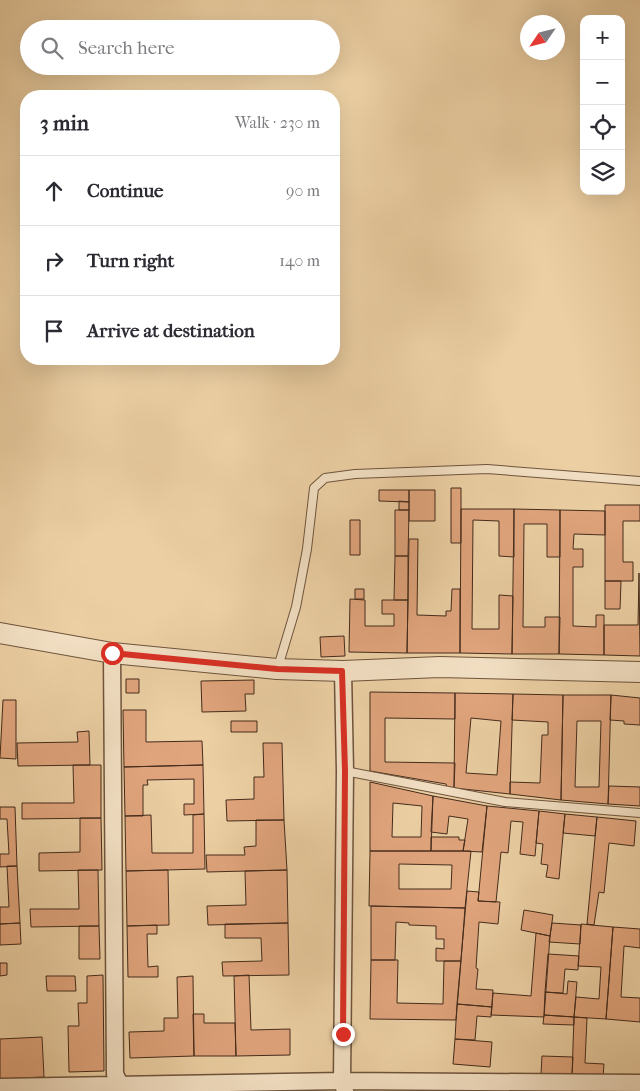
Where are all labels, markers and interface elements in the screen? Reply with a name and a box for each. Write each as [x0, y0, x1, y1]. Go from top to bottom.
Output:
north arrow [520, 15, 565, 60]
map controls [580, 15, 625, 195]
button: + [580, 15, 625, 60]
search box [20, 20, 340, 75]
icon: search [38, 34, 66, 62]
text: Search here [78, 37, 174, 59]
button: − [580, 60, 625, 105]
button: locate [580, 105, 625, 150]
text: 3 min [40, 111, 89, 135]
text: Walk · 230 m [235, 113, 320, 132]
button: layers [580, 150, 625, 195]
icon: ahead [40, 177, 68, 205]
text: Continue [87, 180, 163, 202]
text: 90 m [286, 181, 320, 200]
icon: right [40, 247, 68, 275]
text: Turn right [87, 250, 174, 272]
text: 140 m [279, 251, 320, 270]
icon: arrive [40, 317, 68, 345]
text: Arrive at destination [87, 320, 255, 342]
route start [101, 642, 124, 665]
route end [332, 1023, 355, 1046]

